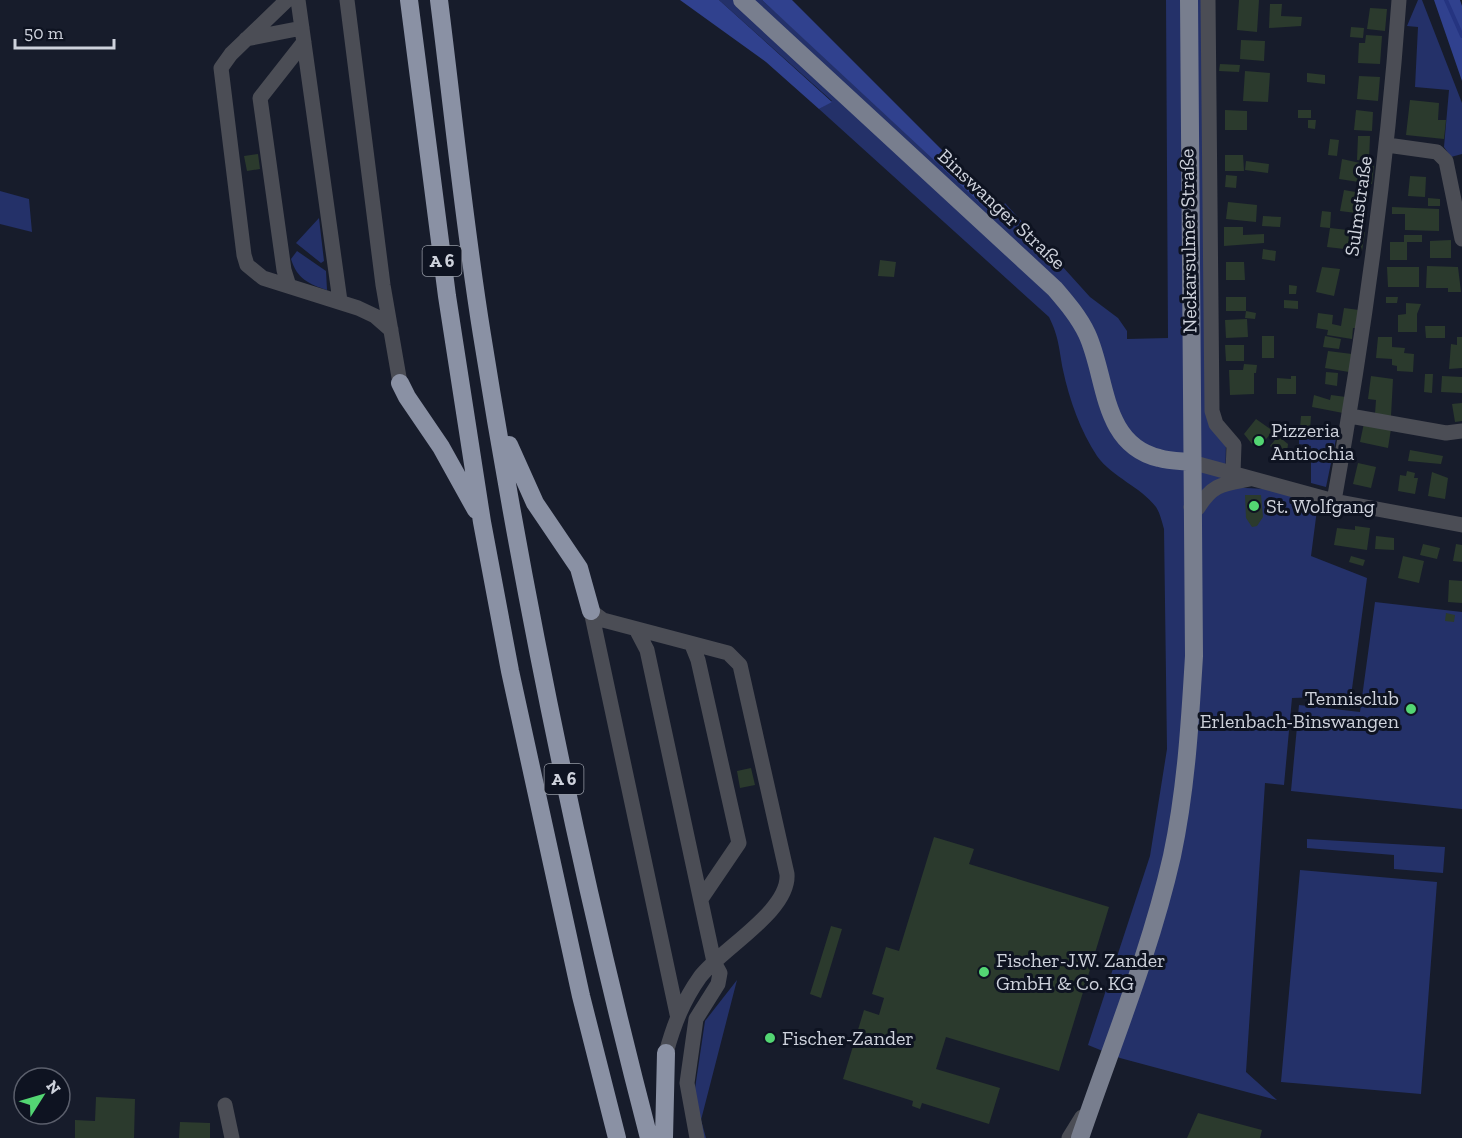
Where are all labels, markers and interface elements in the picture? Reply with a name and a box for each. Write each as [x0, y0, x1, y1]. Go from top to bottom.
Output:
scale bar [15, 12, 114, 50]
text: 50 m [24, 22, 64, 44]
street label: Binswanger Straße [933, 144, 1071, 274]
street label: Neckarsulmer Straße [1174, 149, 1202, 333]
street label: Sulmstraße [1339, 154, 1377, 258]
road number: A 6 [422, 246, 462, 276]
place label: Pizzeria Antiochia [1271, 418, 1355, 465]
marker: Pizzeria Antiochia [1252, 434, 1266, 448]
place label: St. Wolfgang [1266, 494, 1375, 518]
marker: St. Wolfgang [1247, 499, 1261, 513]
place label: Tennisclub Erlenbach-Binswangen [1200, 686, 1400, 733]
marker: Tennisclub Erlenbach-Binswangen [1404, 702, 1418, 716]
road number: A 6 [544, 764, 584, 794]
place label: Fischer-J.W. Zander GmbH & Co. KG [996, 948, 1165, 995]
marker: Fischer-J.W. Zander GmbH & Co. KG [977, 965, 991, 979]
place label: Fischer-Zander [782, 1026, 914, 1050]
marker: Fischer-Zander [763, 1031, 777, 1045]
north arrow [12, 1066, 72, 1126]
text: N [42, 1077, 65, 1098]

